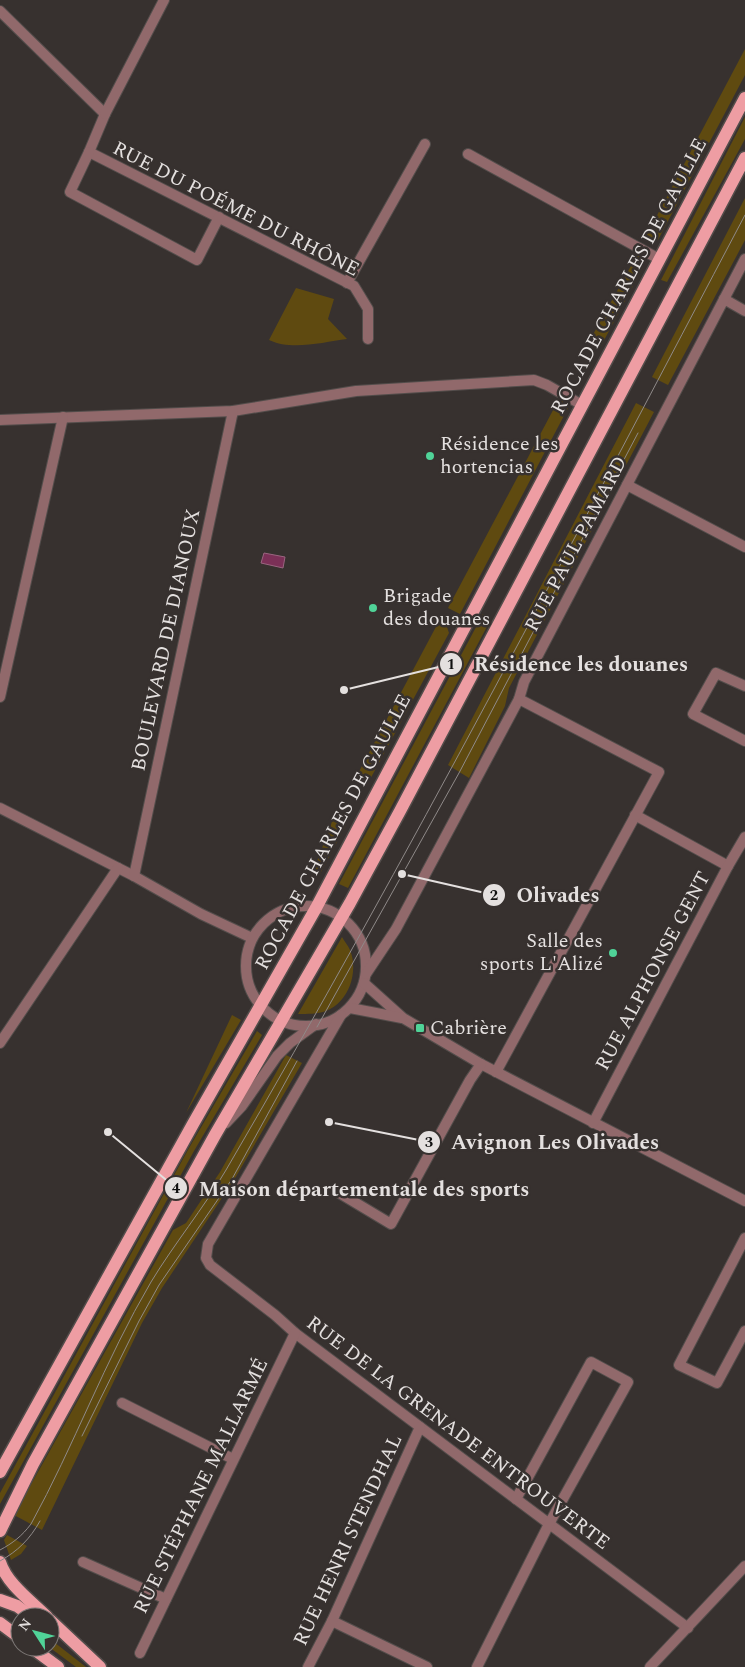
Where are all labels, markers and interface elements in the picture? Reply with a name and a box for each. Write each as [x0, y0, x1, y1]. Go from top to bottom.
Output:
street label: ROCADE CHARLES DE GAULLE [543, 133, 715, 419]
street label: RUE DU POÉME DU RHÔNE [107, 134, 365, 284]
place label: Résidence les hortencias [440, 429, 559, 482]
marker: Résidence les hortencias [424, 450, 436, 462]
street label: RUE PAUL PAMARD [517, 451, 635, 637]
street label: BOULEVARD DE DIANOUX [124, 506, 208, 774]
place label: Brigade des douanes [383, 581, 490, 634]
marker: Brigade des douanes [367, 602, 379, 614]
callout: Résidence les douanes [439, 646, 698, 682]
text: Résidence les douanes [474, 649, 688, 681]
text: 1 [447, 653, 455, 676]
street label: ROCADE CHARLES DE GAULLE [247, 689, 419, 975]
street label: RUE ALPHONSE GENT [588, 866, 718, 1076]
callout: Olivades [482, 877, 610, 913]
text: Olivades [516, 880, 600, 912]
text: 2 [490, 884, 498, 907]
place label: Salle des sports L'Alizé [480, 926, 603, 979]
marker: Salle des sports L'Alizé [607, 947, 619, 959]
place label: Cabrière [430, 1013, 507, 1043]
marker: Cabrière [414, 1022, 426, 1034]
callout: Avignon Les Olivades [416, 1124, 669, 1160]
text: Avignon Les Olivades [451, 1127, 659, 1159]
text: 3 [425, 1131, 433, 1154]
callout: Maison départementale des sports [163, 1170, 539, 1206]
text: Maison départementale des sports [198, 1174, 530, 1206]
text: 4 [172, 1177, 181, 1200]
street label: RUE DE LA GRENADE ENTROUVERTE [300, 1309, 616, 1557]
street label: RUE STÉPHANE MALLARMÉ [126, 1353, 276, 1619]
street label: RUE HENRI STENDHAL [286, 1429, 410, 1651]
north arrow [10, 1607, 60, 1657]
text: N [13, 1614, 37, 1635]

